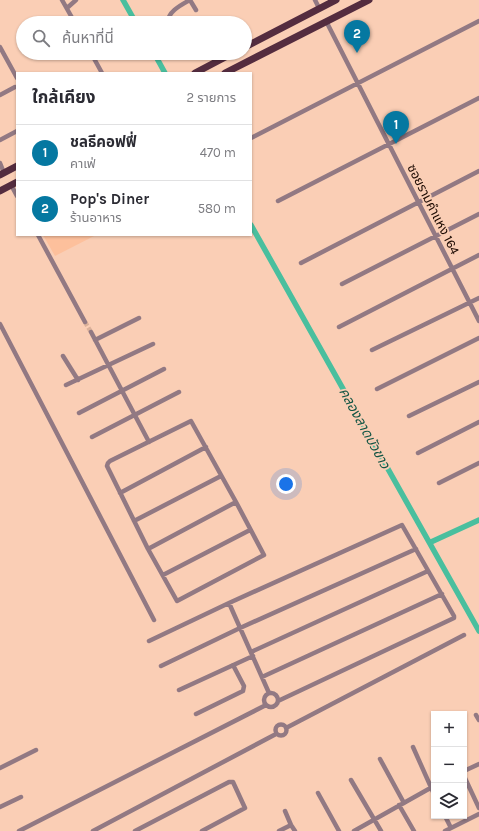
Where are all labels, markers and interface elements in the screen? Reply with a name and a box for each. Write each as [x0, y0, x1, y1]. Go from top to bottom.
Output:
search box [16, 16, 252, 60]
pin: 2 [344, 20, 370, 53]
icon: search [30, 27, 52, 49]
text: ค้นหาที่นี่ [62, 29, 114, 47]
text: ใกล้เคียง [32, 87, 95, 107]
text: 2 รายการ [187, 90, 236, 105]
pin: 1 [383, 111, 409, 144]
text: ชลธีคอฟฟี่ [70, 133, 136, 151]
text: 1 [43, 145, 47, 160]
text: 470 m [200, 145, 236, 160]
text: คาเฟ่ [70, 156, 96, 171]
street label: ซอยรามคำแหง 164 [404, 162, 463, 257]
text: Pop's Diner [70, 190, 149, 208]
text: 2 [41, 201, 49, 216]
text: 580 m [198, 201, 236, 216]
text: ร้านอาหาร [70, 210, 122, 225]
water label: คลองลาดบัวขาว [335, 385, 394, 473]
your location [276, 474, 296, 494]
map controls [431, 711, 467, 819]
button: + [431, 711, 467, 747]
button: − [431, 747, 467, 783]
button: layers [431, 783, 467, 819]

